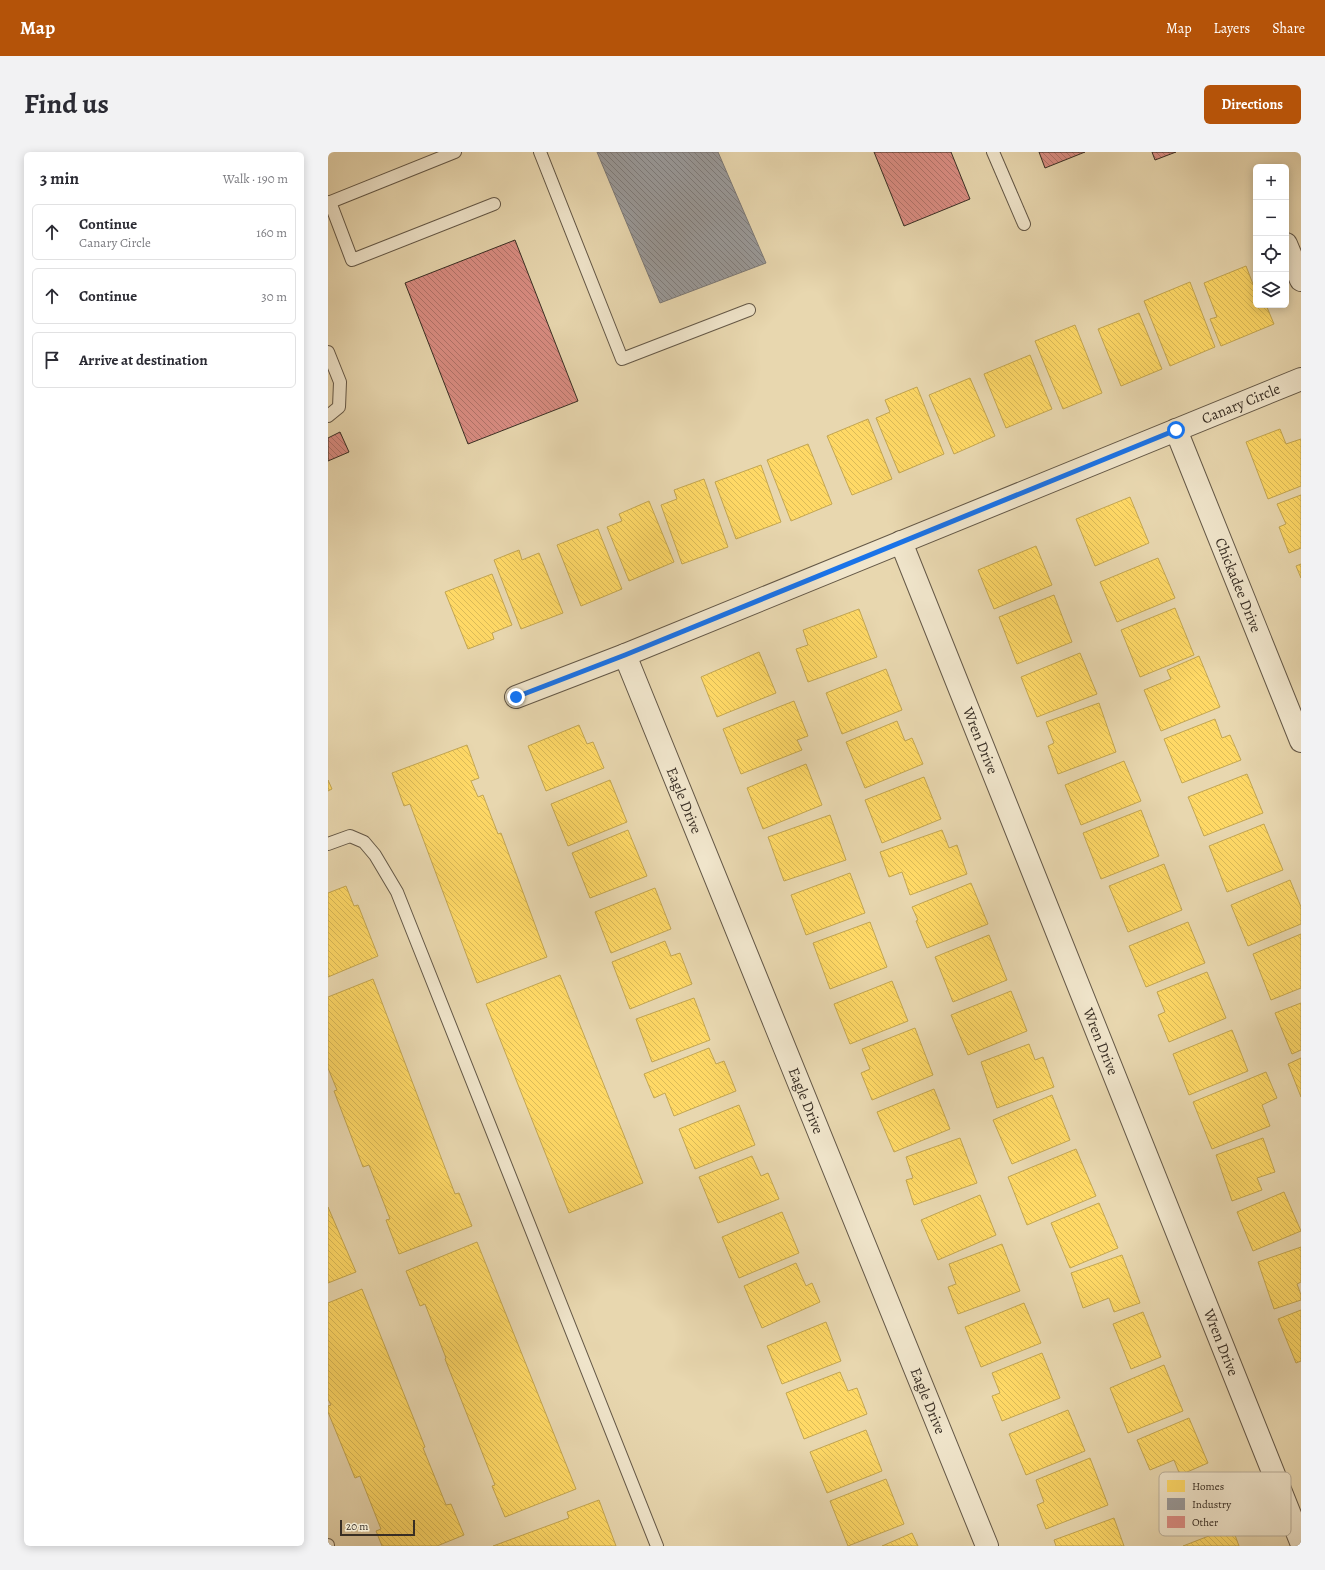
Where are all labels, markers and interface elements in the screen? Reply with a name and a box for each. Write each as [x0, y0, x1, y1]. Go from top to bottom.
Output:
text: Map [20, 15, 55, 41]
text: Map [1166, 19, 1192, 38]
text: Layers [1214, 19, 1250, 38]
text: Share [1272, 19, 1305, 38]
text: Find us [24, 85, 109, 123]
button: Directions [1204, 85, 1301, 124]
map controls [1253, 164, 1289, 308]
button: + [1253, 164, 1289, 200]
text: 3 min [40, 167, 79, 190]
text: Walk · 190 m [223, 170, 288, 187]
button: − [1253, 200, 1289, 236]
text: Continue [79, 214, 137, 234]
icon: ahead [41, 221, 63, 243]
text: 160 m [256, 224, 287, 241]
text: Canary Circle [79, 234, 151, 251]
button: locate [1253, 236, 1289, 272]
button: layers [1253, 272, 1289, 308]
icon: ahead [41, 285, 63, 307]
text: Continue [79, 286, 137, 306]
text: 30 m [261, 288, 287, 305]
icon: arrive [41, 349, 63, 371]
text: Arrive at destination [79, 350, 208, 370]
street label: Canary Circle [1199, 379, 1283, 429]
route start [1167, 421, 1185, 439]
street label: Chickadee Drive [1210, 535, 1266, 636]
route end [507, 688, 525, 706]
street label: Wren Drive [958, 703, 1003, 777]
street label: Eagle Drive [662, 764, 707, 837]
street label: Wren Drive [1078, 1004, 1123, 1078]
street label: Eagle Drive [784, 1064, 829, 1137]
street label: Wren Drive [1198, 1305, 1244, 1379]
street label: Eagle Drive [906, 1365, 951, 1437]
legend [1159, 1472, 1291, 1536]
text: Homes [1192, 1479, 1224, 1494]
text: Industry [1192, 1497, 1231, 1512]
text: Other [1192, 1515, 1218, 1530]
scale bar [340, 1518, 415, 1537]
text: 20 m [346, 1519, 368, 1534]

